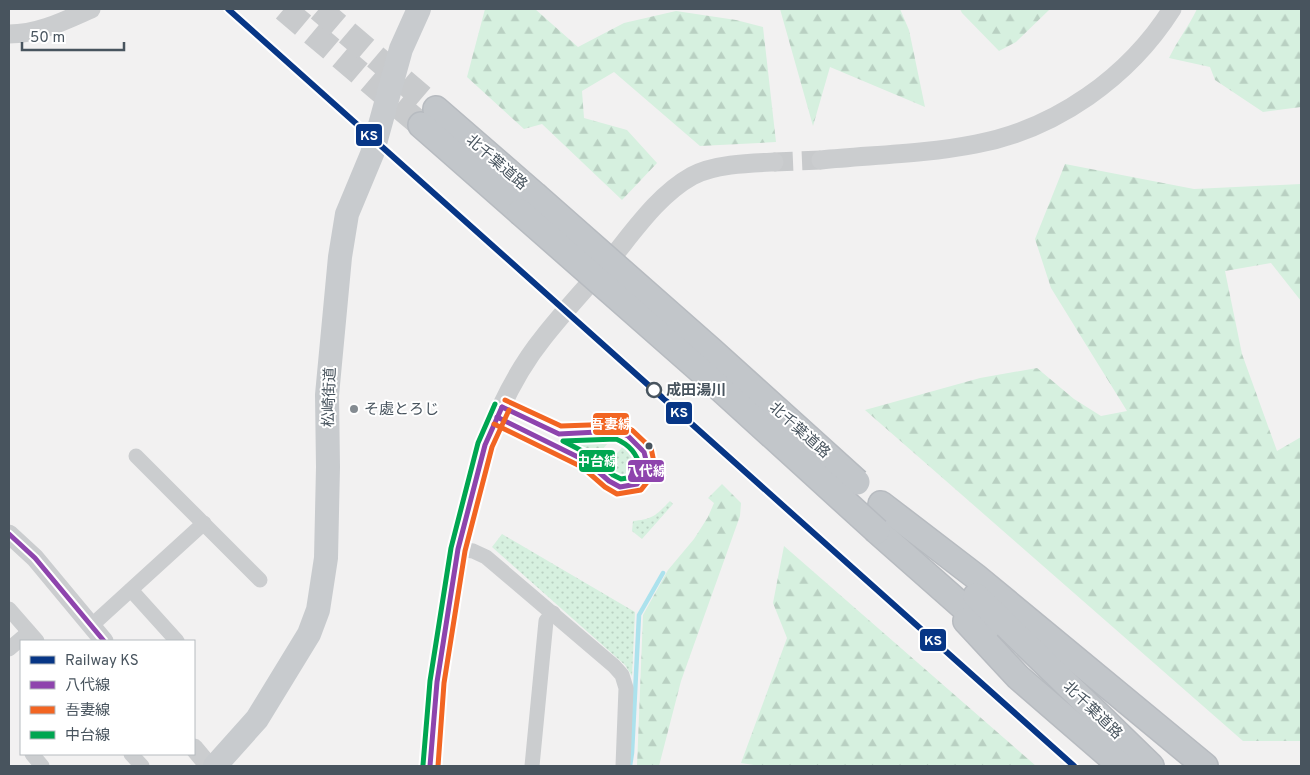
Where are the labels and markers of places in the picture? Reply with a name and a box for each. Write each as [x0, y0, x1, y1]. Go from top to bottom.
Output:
place label: 成田湯川 [666, 381, 726, 401]
marker: 成田湯川 [646, 382, 662, 398]
place label: そ處とろじ [364, 401, 439, 420]
marker: そ處とろじ [348, 403, 360, 415]
unlabelled marker [644, 441, 654, 451]

